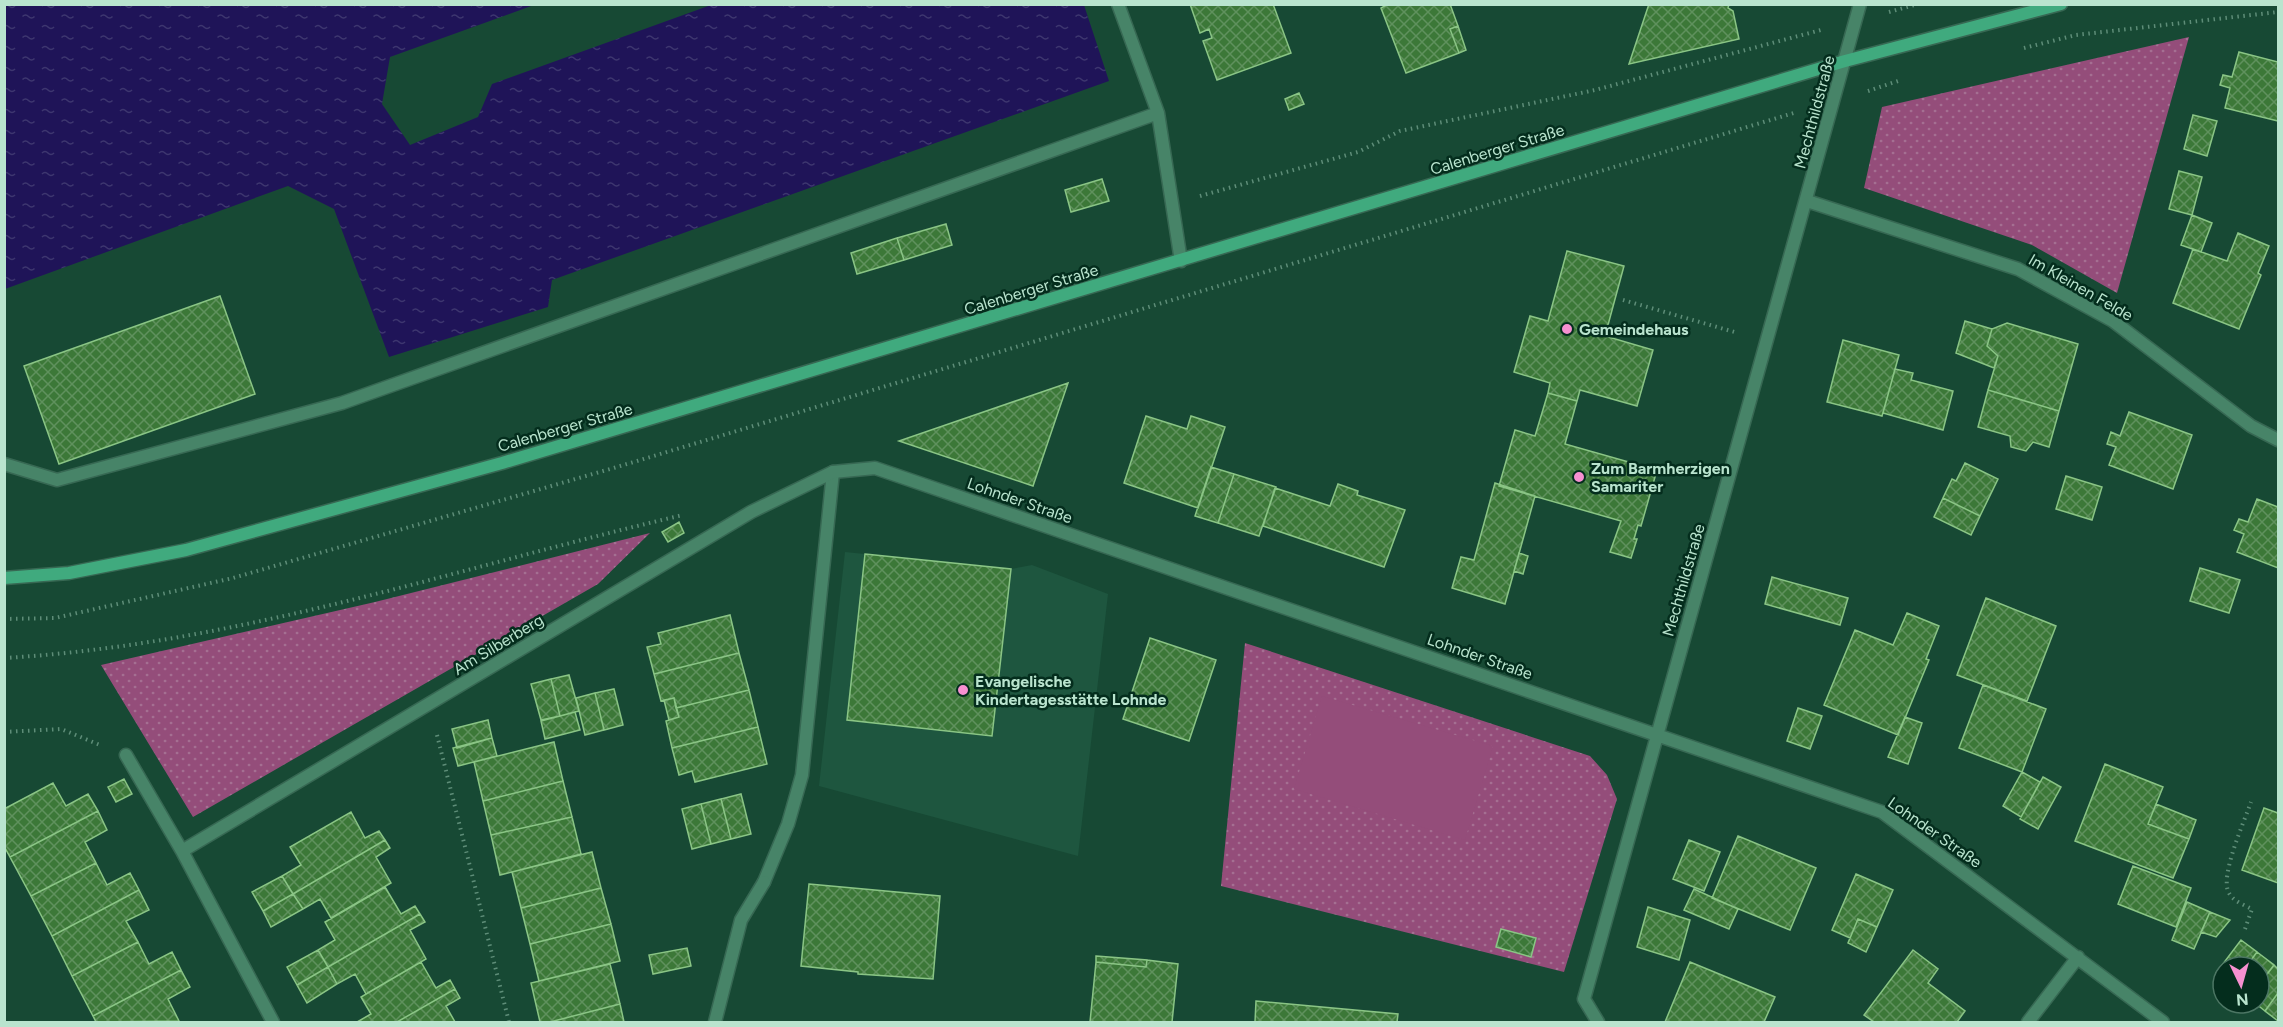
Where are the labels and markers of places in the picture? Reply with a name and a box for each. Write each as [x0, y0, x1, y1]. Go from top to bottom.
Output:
place label: Gemeindehaus [1579, 320, 1689, 339]
marker: Gemeindehaus [1560, 322, 1574, 336]
place label: Zum Barmherzigen Samariter [1591, 459, 1730, 496]
marker: Zum Barmherzigen Samariter [1572, 470, 1586, 484]
place label: Evangelische Kindertagesstätte Lohnde [975, 672, 1166, 709]
marker: Evangelische Kindertagesstätte Lohnde [956, 683, 970, 697]

